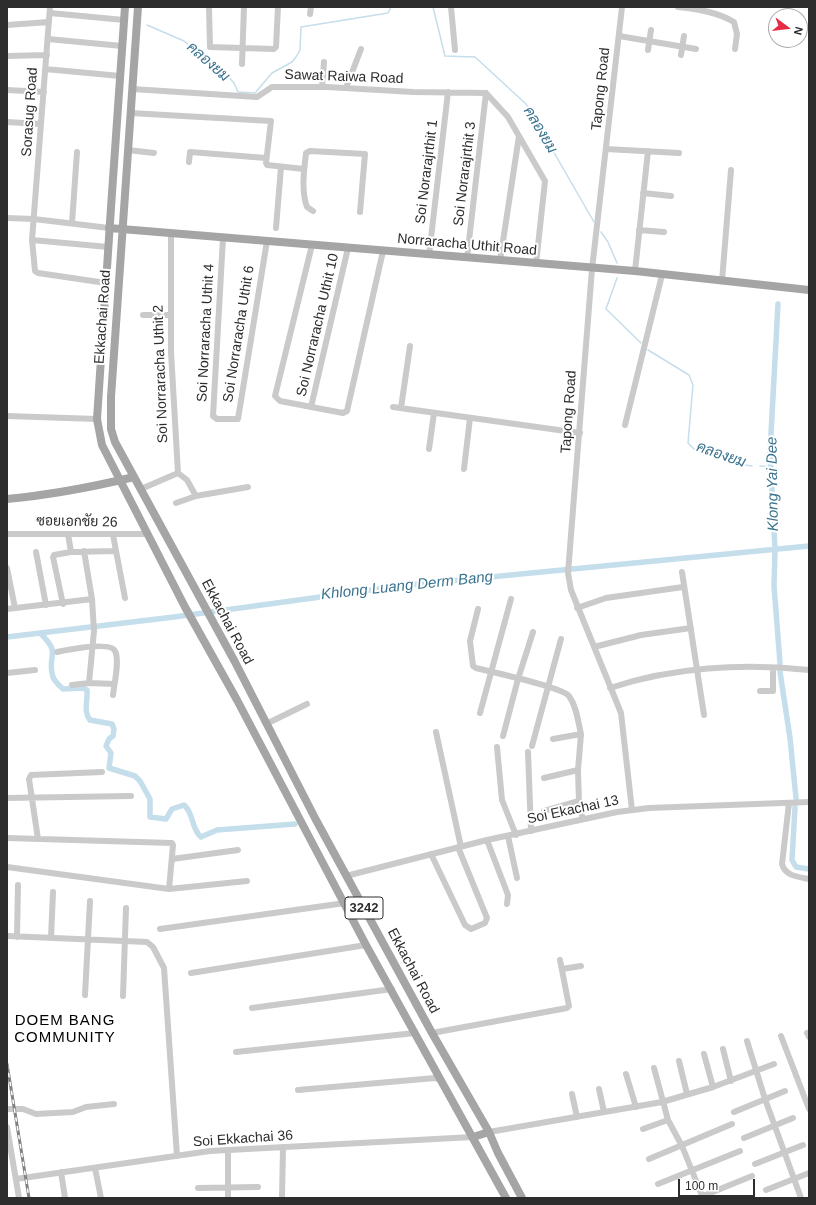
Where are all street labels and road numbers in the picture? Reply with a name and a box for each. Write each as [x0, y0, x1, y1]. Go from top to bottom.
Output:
street label: Tapong Road [588, 47, 614, 131]
street label: Sorasug Road [18, 67, 42, 157]
street label: Sawat Raiwa Road [284, 67, 404, 87]
street label: Soi Norarajrthit 1 [412, 119, 442, 225]
street label: Soi Norarajrthit 3 [450, 121, 480, 227]
street label: Norraracha Uthit Road [397, 231, 537, 259]
street label: Soi Norraracha Uthit 10 [293, 252, 343, 398]
street label: Soi Norraracha Uthit 4 [194, 263, 218, 403]
street label: Soi Norraracha Uthit 6 [220, 264, 258, 404]
street label: Ekkachai Road [91, 269, 115, 365]
street label: Soi Norraracha Uthit 2 [150, 304, 172, 444]
street label: Tapong Road [558, 370, 580, 454]
street label: ซอยเอกชัย 26 [36, 513, 118, 531]
street label: Ekkachai Road [197, 576, 257, 668]
street label: Soi Ekachai 13 [526, 792, 620, 828]
road number: 3242 [345, 897, 383, 919]
street label: Ekkachai Road [383, 925, 443, 1017]
street label: Soi Ekkachai 36 [192, 1127, 294, 1151]

